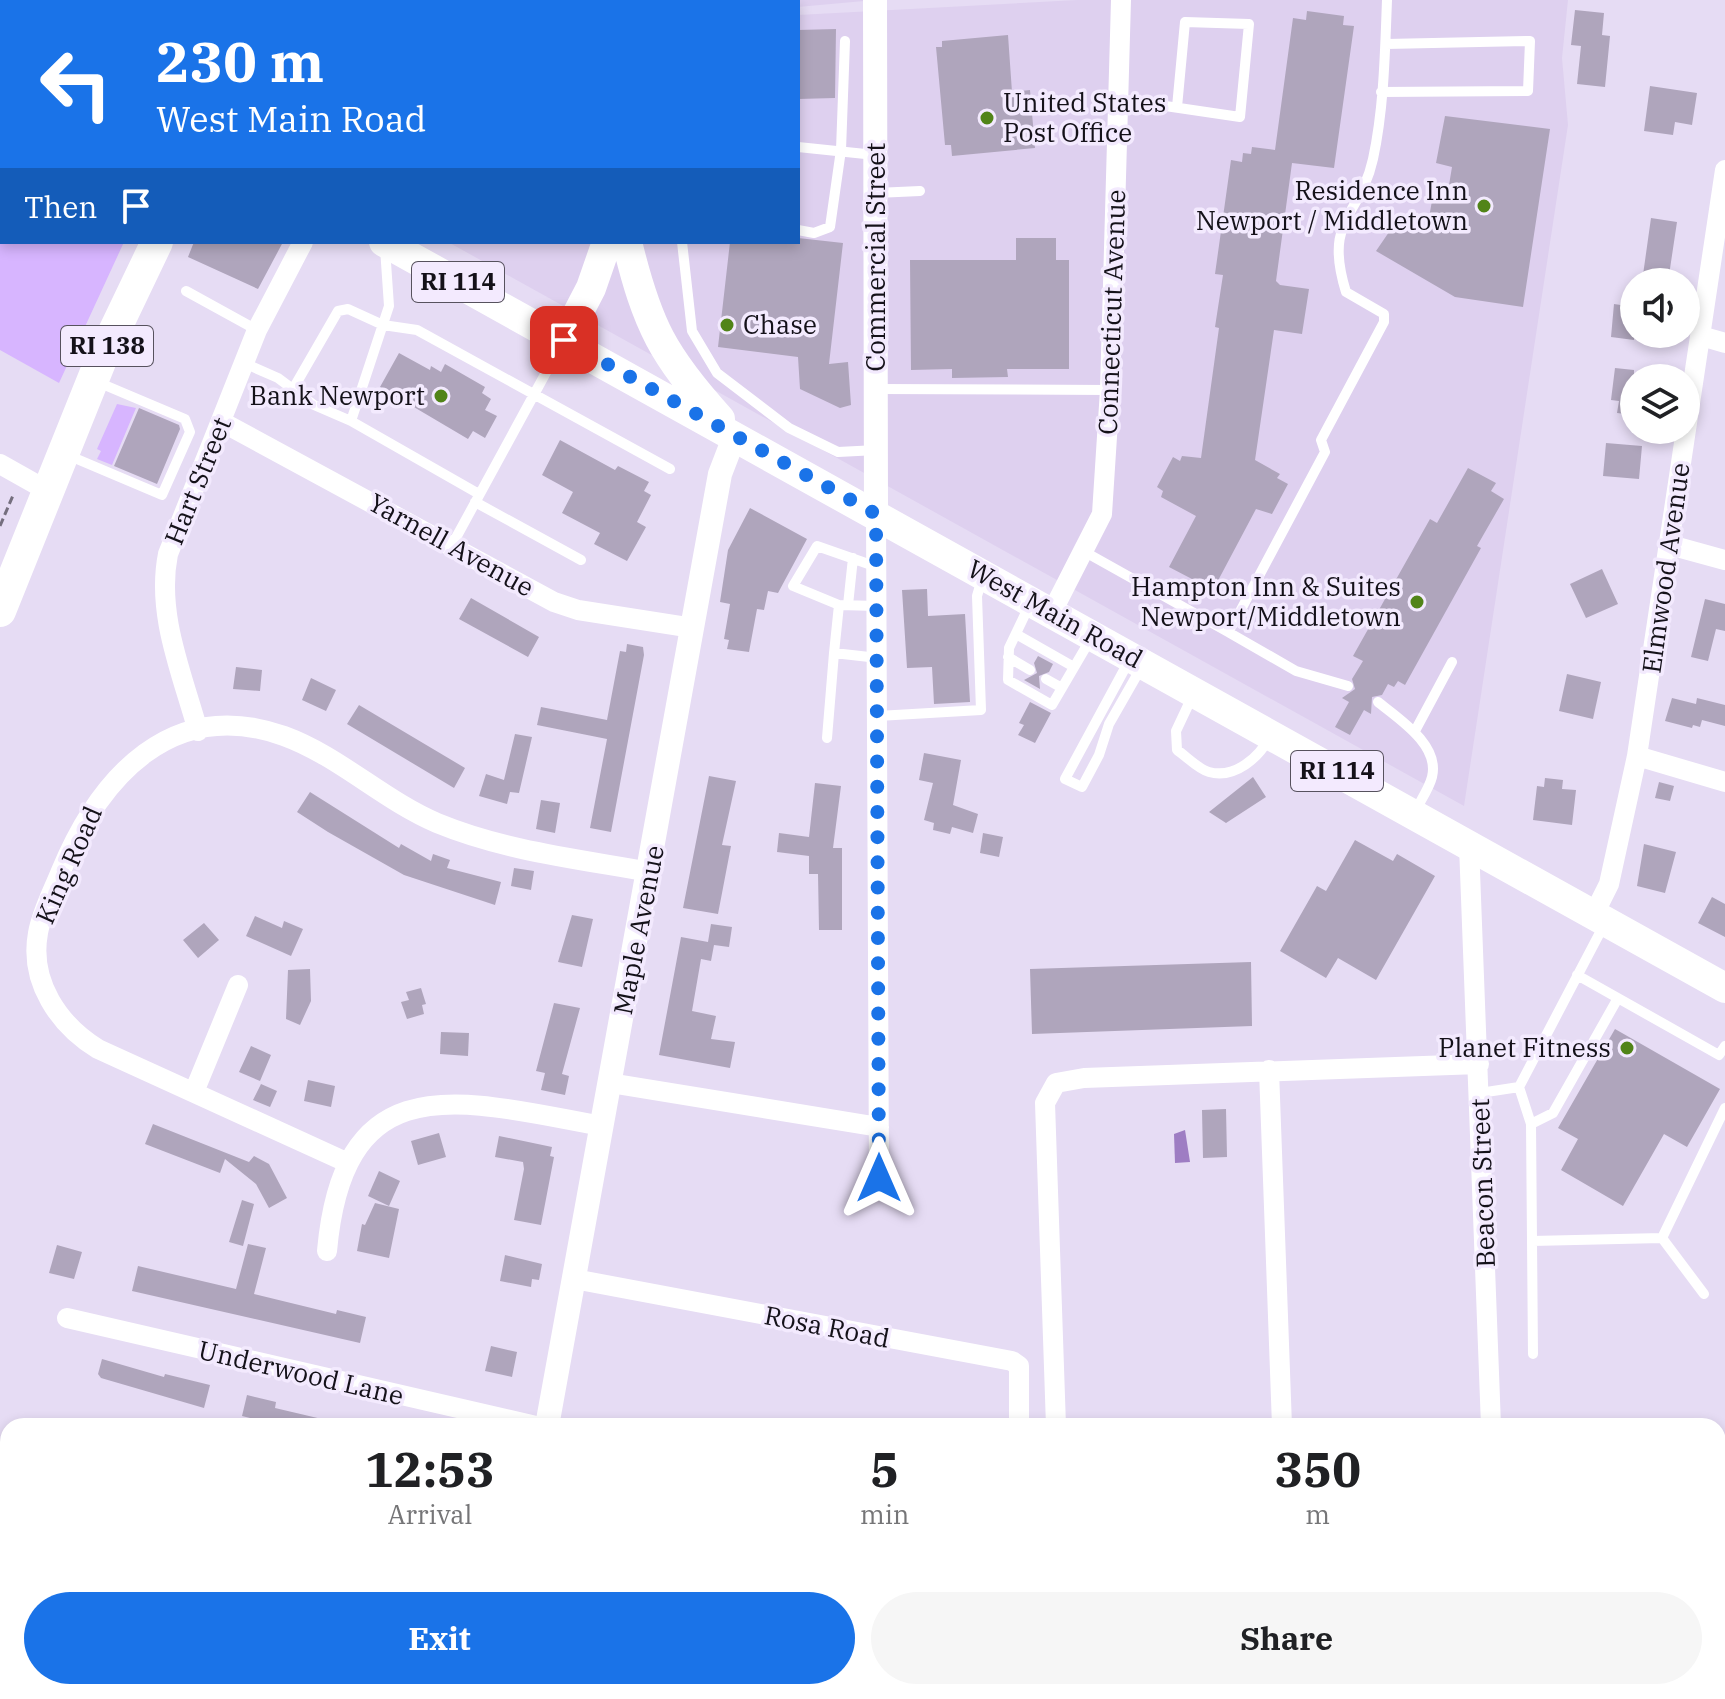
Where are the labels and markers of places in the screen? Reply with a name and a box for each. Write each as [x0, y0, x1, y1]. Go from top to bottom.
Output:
place label: United States Post Office [1003, 85, 1166, 149]
marker: United States Post Office [978, 109, 996, 127]
place label: Residence Inn Newport / Middletown [1196, 173, 1468, 237]
marker: Residence Inn Newport / Middletown [1475, 197, 1493, 215]
pin [530, 306, 598, 374]
place label: Chase [743, 307, 817, 341]
marker: Chase [718, 316, 736, 334]
place label: Bank Newport [249, 378, 425, 412]
marker: Bank Newport [432, 387, 450, 405]
place label: Hampton Inn & Suites Newport/Middletown [1131, 569, 1401, 633]
marker: Hampton Inn & Suites Newport/Middletown [1408, 593, 1426, 611]
place label: Planet Fitness [1438, 1030, 1611, 1064]
marker: Planet Fitness [1618, 1039, 1636, 1057]

